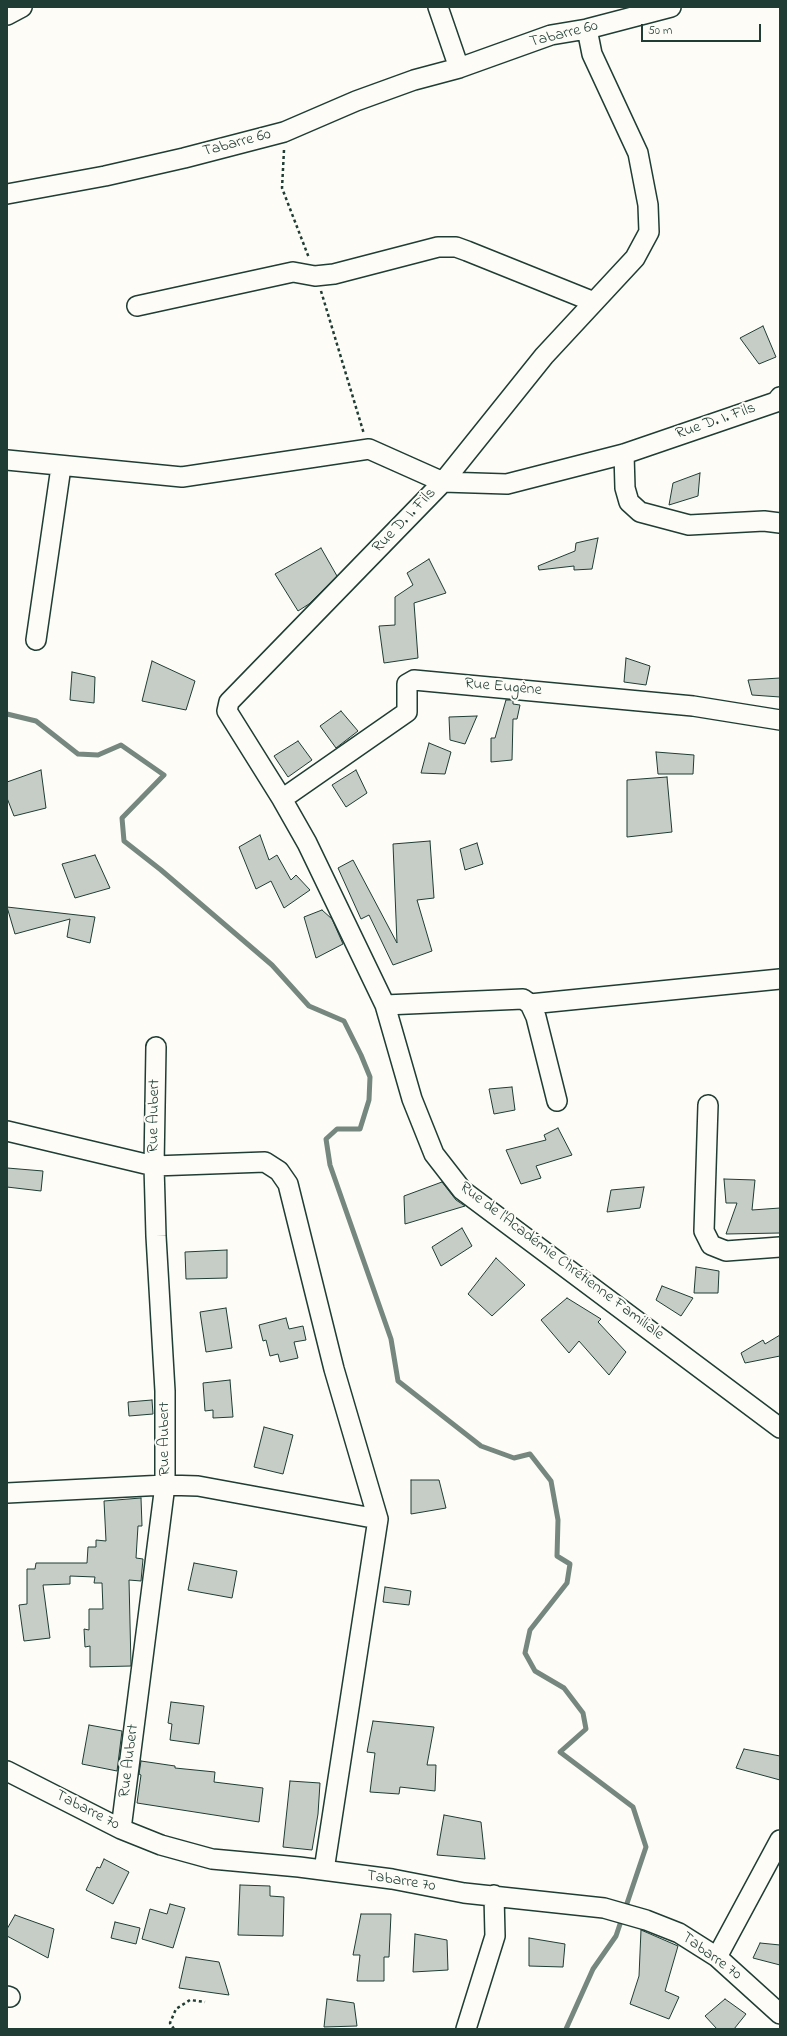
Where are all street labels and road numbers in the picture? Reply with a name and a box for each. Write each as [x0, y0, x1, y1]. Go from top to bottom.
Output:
street label: Tabarre 60 [528, 17, 600, 53]
street label: Tabarre 60 [201, 126, 273, 162]
street label: Rue D. I. Fils [674, 399, 758, 445]
street label: Rue D. I. Fils [369, 484, 441, 558]
street label: Rue Eugène [464, 675, 542, 701]
street label: Rue Aubert [145, 1079, 165, 1153]
street label: Rue de l'Académie Chrétienne Familiale [455, 1179, 667, 1345]
street label: Rue Aubert [155, 1402, 175, 1476]
street label: Rue Aubert [116, 1723, 144, 1799]
street label: Tabarre 70 [52, 1787, 122, 1835]
street label: Tabarre 70 [365, 1867, 437, 1897]
street label: Tabarre 70 [677, 1929, 745, 1985]

